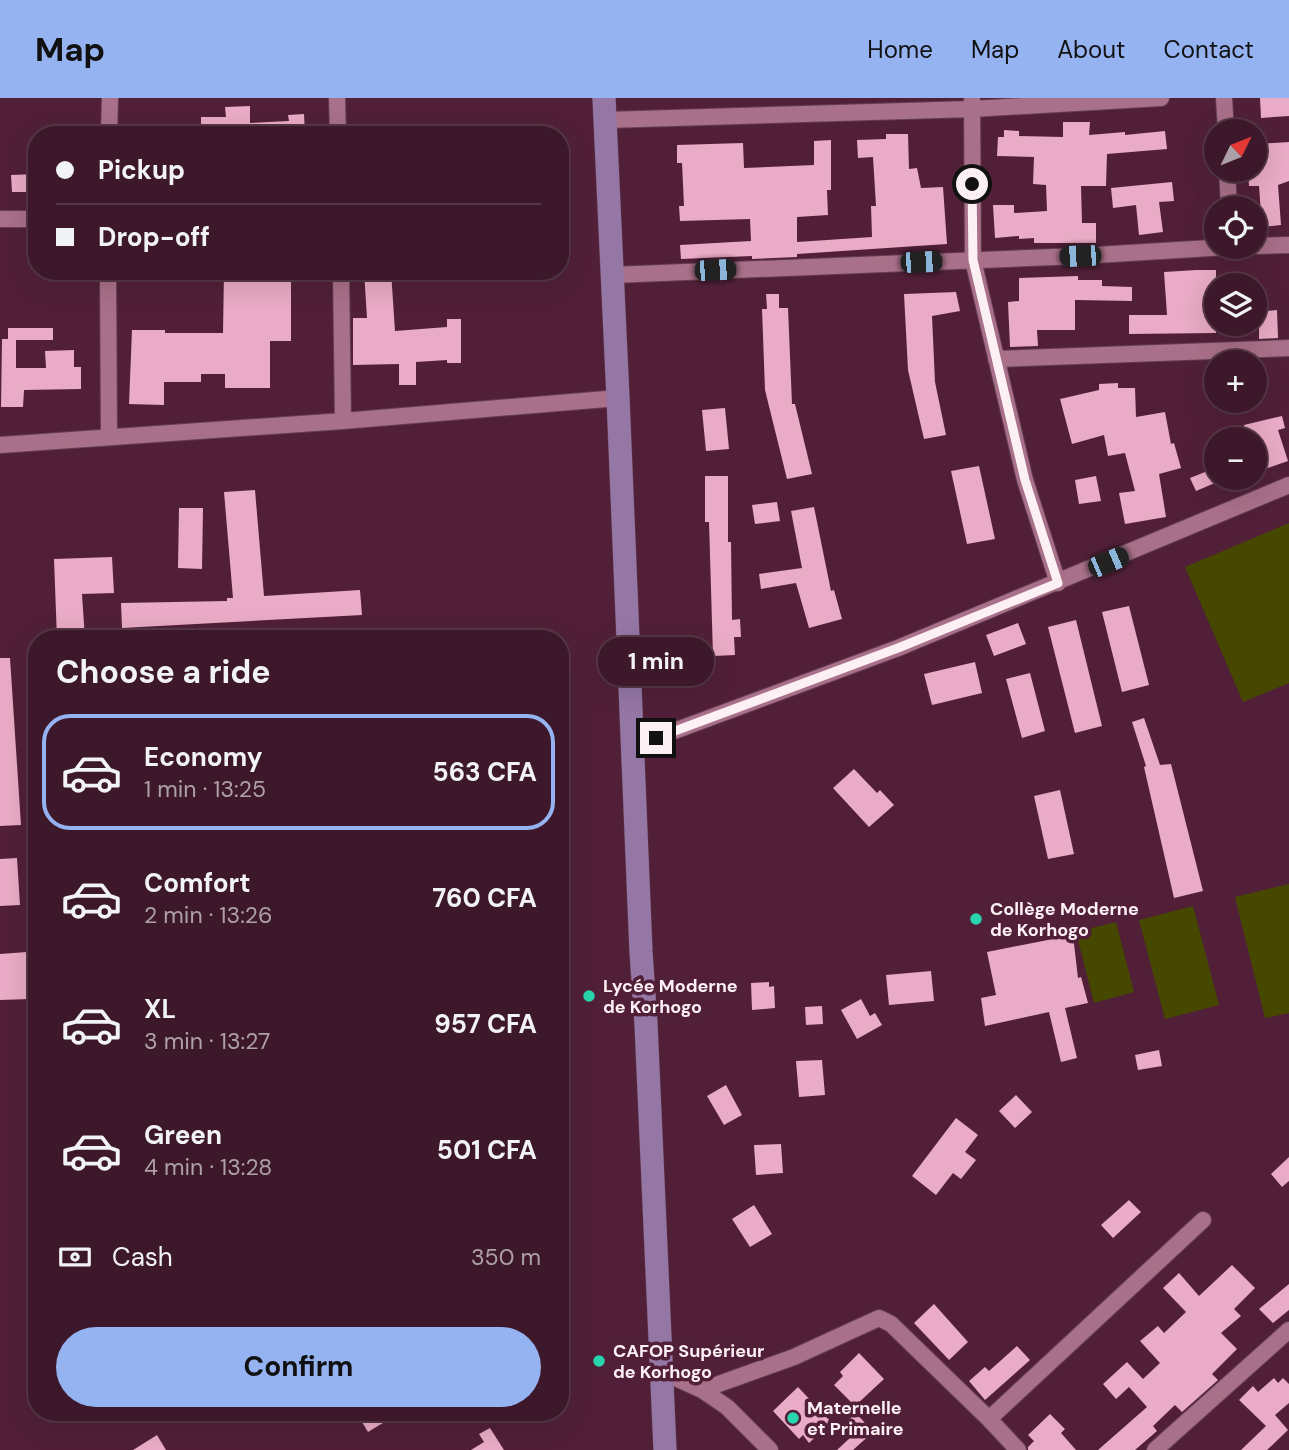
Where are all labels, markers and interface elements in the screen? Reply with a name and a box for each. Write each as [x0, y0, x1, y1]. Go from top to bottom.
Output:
text: Map [35, 28, 105, 71]
text: Home [867, 34, 933, 65]
text: Map [971, 34, 1019, 65]
text: About [1057, 34, 1126, 65]
text: Contact [1164, 34, 1254, 65]
north arrow [1204, 119, 1267, 182]
map controls [1204, 119, 1267, 490]
text: Pickup [98, 153, 185, 187]
route start [956, 168, 988, 200]
button: locate [1204, 196, 1267, 259]
text: Drop-off [98, 220, 210, 254]
car [1059, 245, 1102, 267]
car [900, 251, 943, 273]
car [694, 258, 737, 282]
button: layers [1204, 273, 1267, 336]
button: + [1204, 350, 1267, 413]
button: − [1204, 427, 1267, 490]
car [1085, 544, 1132, 580]
callout: 1 min [598, 636, 714, 686]
text: 1 min [628, 646, 684, 676]
text: Choose a ride [56, 651, 271, 693]
route end [640, 722, 672, 754]
text: Economy [144, 740, 262, 774]
icon: car [60, 741, 123, 804]
text: 563 CFA [432, 755, 537, 789]
text: 1 min · 13:25 [144, 774, 266, 804]
text: Comfort [144, 866, 250, 900]
icon: car [60, 867, 123, 930]
text: 760 CFA [432, 881, 537, 915]
place label: Collège Moderne de Korhogo [990, 897, 1139, 942]
text: 2 min · 13:26 [144, 900, 272, 930]
marker: Collège Moderne de Korhogo [968, 911, 984, 927]
place label: Lycée Moderne de Korhogo [603, 974, 738, 1019]
marker: Lycée Moderne de Korhogo [581, 988, 597, 1004]
text: XL [144, 992, 176, 1026]
icon: car [60, 993, 123, 1056]
text: 957 CFA [434, 1007, 537, 1041]
text: 3 min · 13:27 [144, 1026, 270, 1056]
text: Green [144, 1118, 222, 1152]
icon: car [60, 1119, 123, 1182]
text: 501 CFA [437, 1133, 537, 1167]
text: 4 min · 13:28 [144, 1152, 272, 1182]
icon: cash [56, 1238, 94, 1276]
text: Cash [112, 1240, 173, 1274]
text: 350 m [471, 1242, 541, 1272]
button: Confirm [56, 1327, 541, 1407]
place label: CAFOP Supérieur de Korhogo [613, 1339, 765, 1384]
marker: CAFOP Supérieur de Korhogo [591, 1353, 607, 1369]
place label: Maternelle et Primaire [807, 1396, 904, 1441]
marker: Maternelle et Primaire [785, 1410, 801, 1426]

